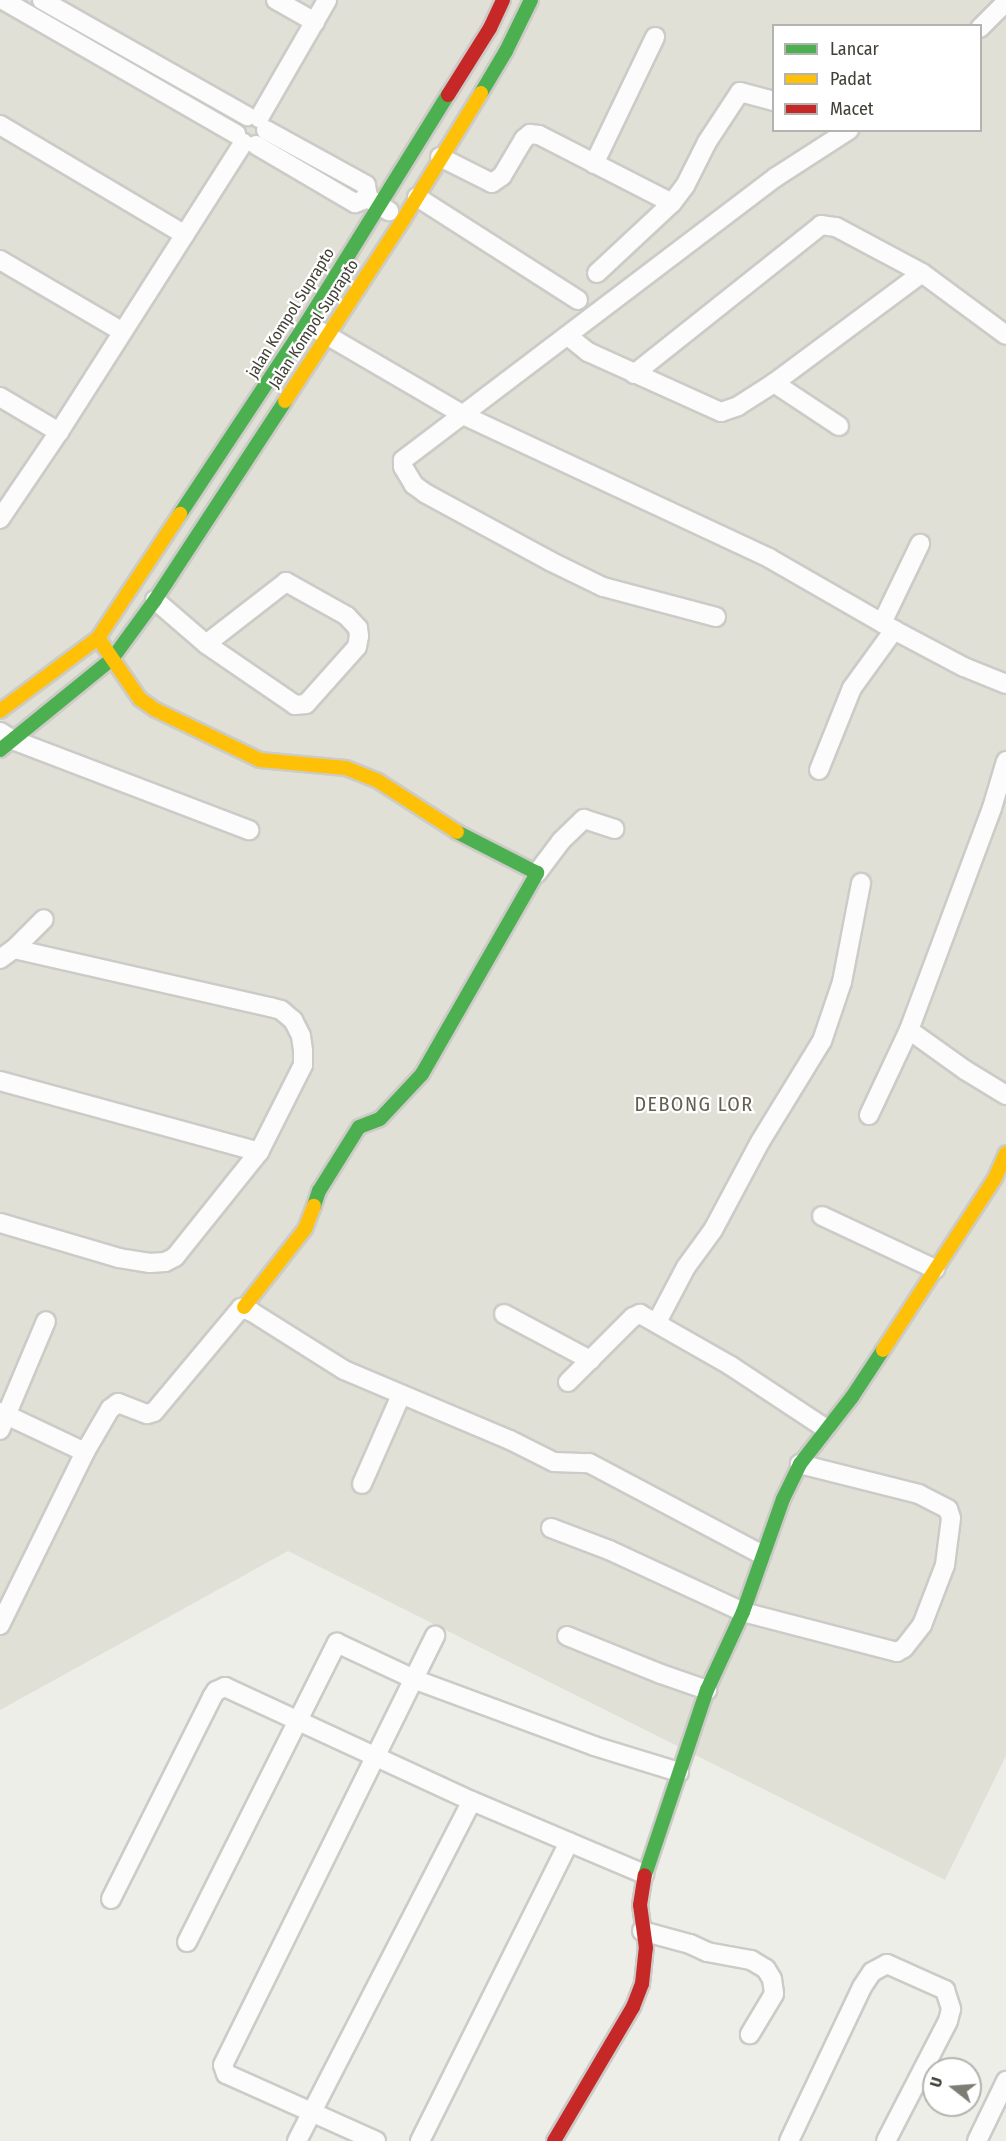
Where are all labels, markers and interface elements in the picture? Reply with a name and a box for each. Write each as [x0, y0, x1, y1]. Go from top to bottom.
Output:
legend [772, 24, 982, 132]
text: Lancar [830, 38, 879, 60]
text: Padat [830, 68, 872, 90]
text: Macet [830, 98, 874, 120]
street label: jalan Kompol Suprapto [243, 245, 339, 381]
street label: Jalan Kompol Suprapto [265, 256, 363, 392]
district label: DEBONG LOR [634, 1092, 754, 1116]
north arrow [922, 2057, 982, 2117]
text: U [926, 2075, 947, 2089]

